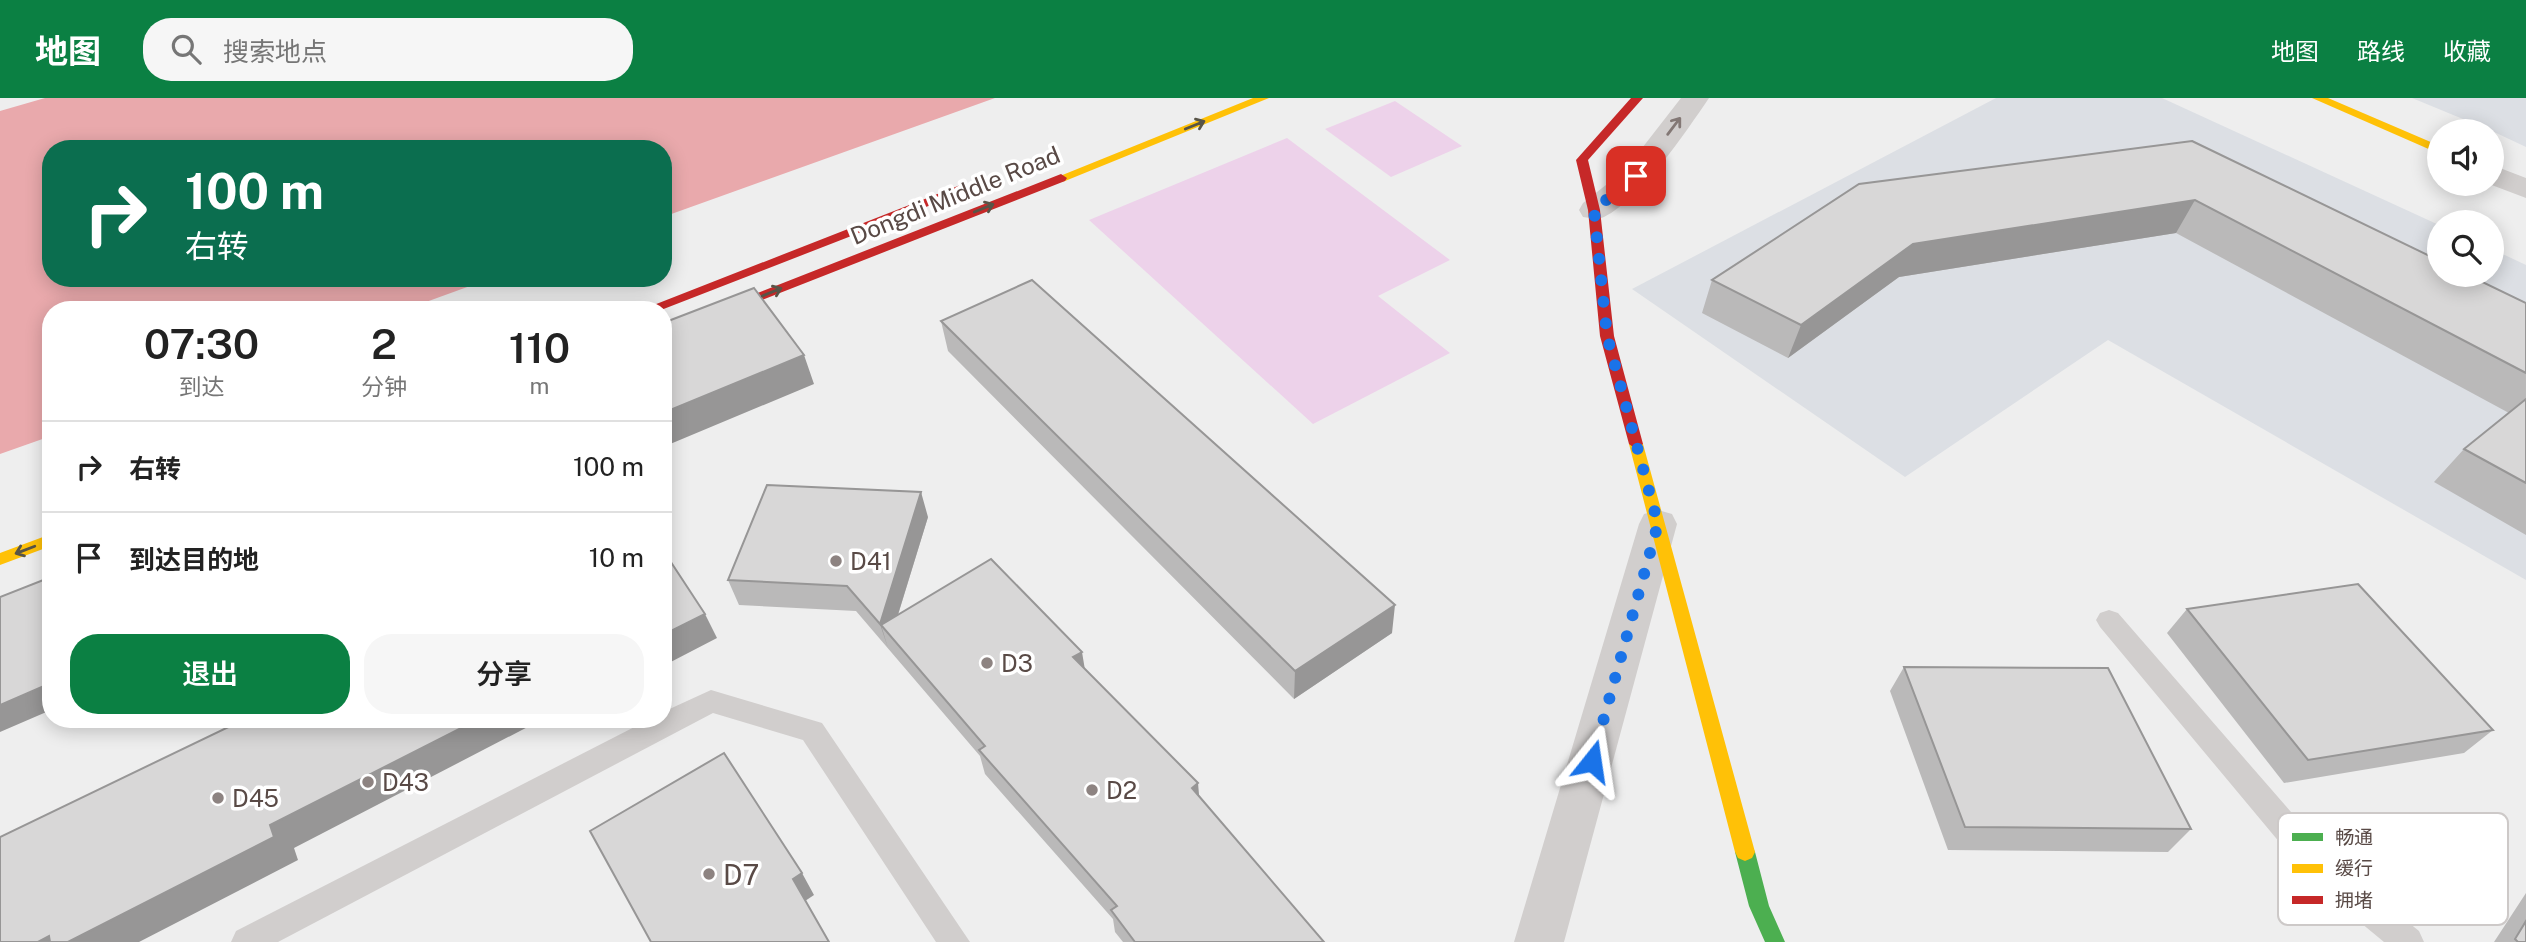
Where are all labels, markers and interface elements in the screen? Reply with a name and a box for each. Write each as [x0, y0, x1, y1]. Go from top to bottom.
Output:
search box [143, 18, 633, 81]
icon: search [167, 30, 205, 68]
text: 地图 [35, 32, 101, 70]
text: 搜索地点 [223, 36, 327, 67]
text: 地图 [2271, 37, 2319, 65]
text: 路线 [2357, 37, 2405, 65]
text: 收藏 [2443, 37, 2491, 65]
one-way arrow [1184, 117, 1206, 130]
one-way arrow [1667, 117, 1681, 136]
map controls [2427, 119, 2504, 287]
button: sound [2427, 119, 2504, 196]
street label: Dongdi Middle Road [846, 140, 1064, 250]
pin [1606, 146, 1666, 206]
icon: arrive [1617, 157, 1655, 195]
text: 100 m [185, 162, 324, 220]
icon: right [70, 168, 161, 259]
one-way arrow [972, 201, 994, 214]
button: search [2427, 210, 2504, 287]
text: 右转 [185, 228, 249, 265]
one-way arrow [761, 285, 783, 298]
text: 07:30 [144, 319, 259, 368]
text: 2 [371, 319, 397, 368]
text: 110 [509, 323, 570, 372]
text: m [530, 372, 549, 399]
text: 到达 [178, 373, 224, 400]
text: 分钟 [361, 373, 407, 400]
icon: right [70, 448, 108, 486]
text: 100 m [573, 451, 644, 482]
text: 右转 [129, 453, 181, 484]
icon: arrive [70, 539, 108, 577]
text: 10 m [589, 542, 644, 573]
one-way arrow [15, 544, 37, 557]
text: 到达目的地 [129, 544, 259, 575]
place label: D41 [850, 547, 892, 575]
marker: D41 [828, 553, 844, 569]
button: 退出 [70, 634, 350, 714]
button: 分享 [364, 634, 644, 714]
place label: D3 [1001, 649, 1033, 677]
marker: D3 [979, 655, 995, 671]
position arrow [1555, 724, 1629, 798]
place label: D43 [382, 768, 429, 796]
marker: D43 [360, 774, 376, 790]
place label: D2 [1106, 776, 1137, 804]
marker: D2 [1084, 782, 1100, 798]
place label: D45 [232, 784, 279, 812]
marker: D45 [210, 790, 226, 806]
legend [2278, 813, 2508, 925]
text: 畅通 [2335, 826, 2373, 848]
text: 缓行 [2335, 857, 2373, 879]
place label: D7 [723, 858, 759, 891]
marker: D7 [701, 866, 717, 882]
text: 拥堵 [2335, 889, 2373, 911]

